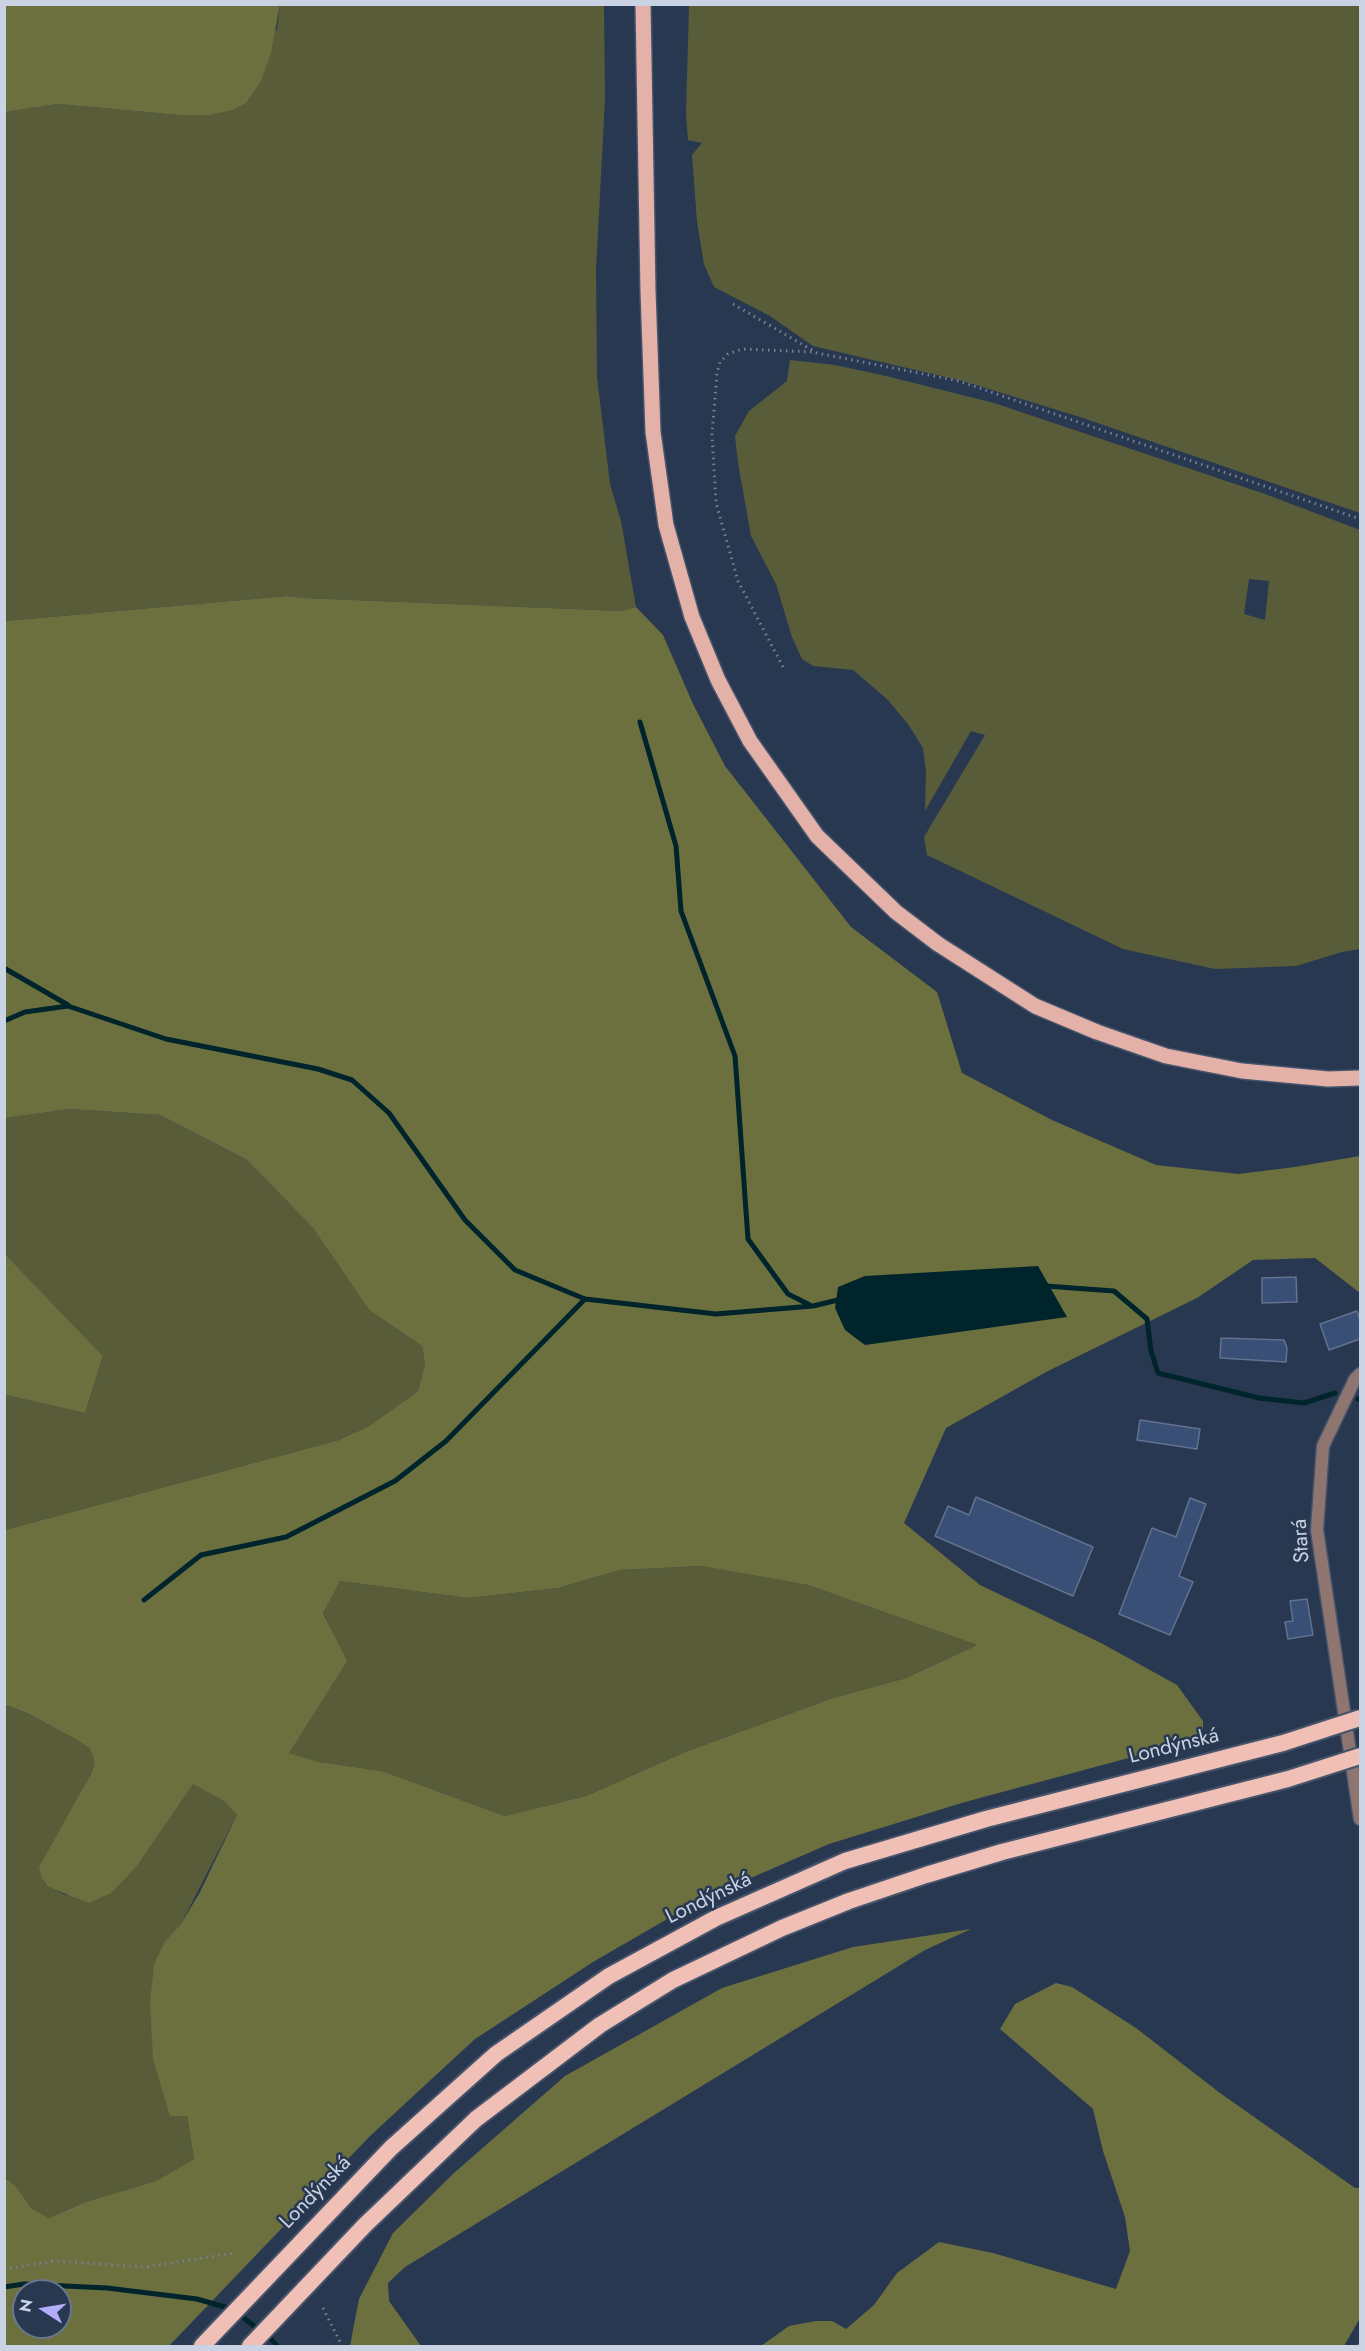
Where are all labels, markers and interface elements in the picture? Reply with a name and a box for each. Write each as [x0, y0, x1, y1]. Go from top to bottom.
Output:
street label: Stará [1288, 1518, 1316, 1564]
street label: Londýnská [1126, 1724, 1222, 1770]
street label: Londýnská [662, 1867, 756, 1931]
street label: Londýnská [275, 2151, 357, 2235]
north arrow [12, 2279, 72, 2339]
text: N [13, 2297, 38, 2314]

